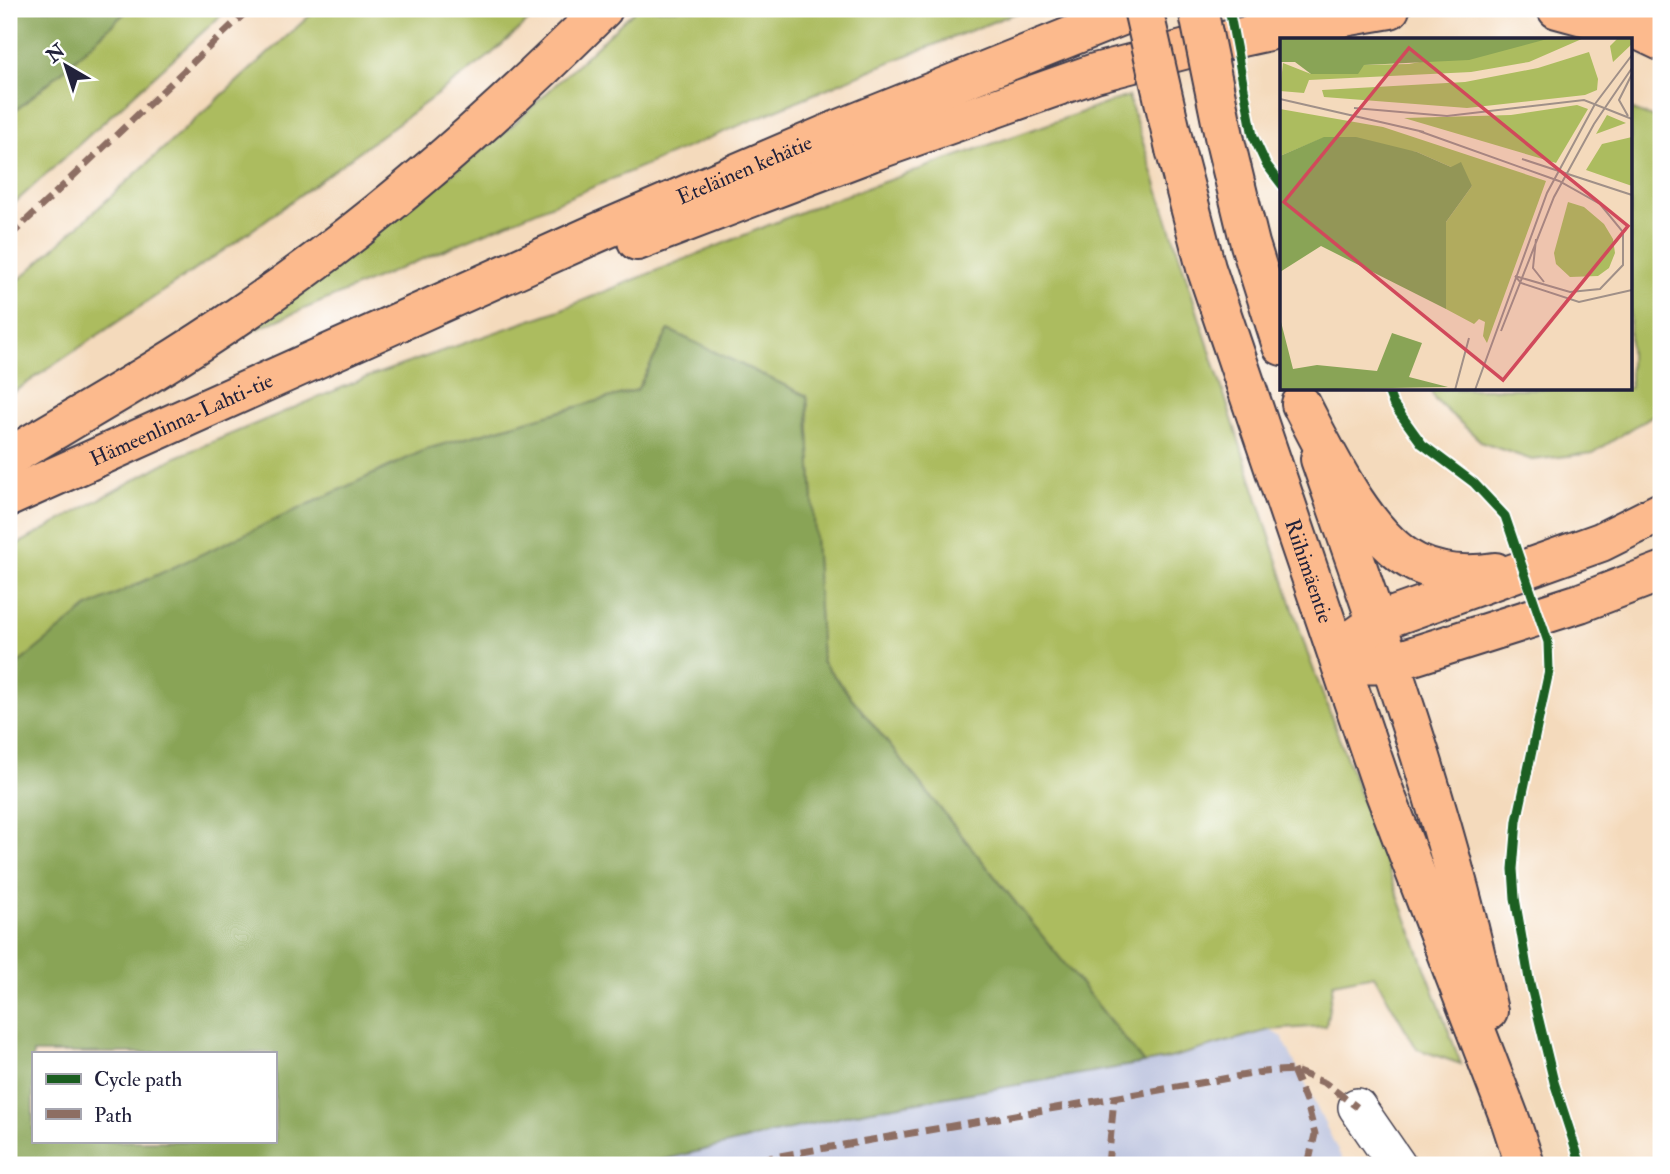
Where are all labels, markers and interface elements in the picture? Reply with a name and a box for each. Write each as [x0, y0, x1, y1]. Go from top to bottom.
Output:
north arrow [32, 32, 102, 102]
text: N [41, 38, 71, 69]
inset map [1280, 38, 1632, 390]
street label: Eteläinen kehätie [673, 129, 816, 211]
street label: Hämeenlinna-Lahti-tie [86, 367, 277, 472]
street label: Riihimäentie [1279, 515, 1339, 627]
legend [32, 1052, 276, 1142]
text: Cycle path [94, 1066, 182, 1093]
text: Path [94, 1102, 132, 1129]

